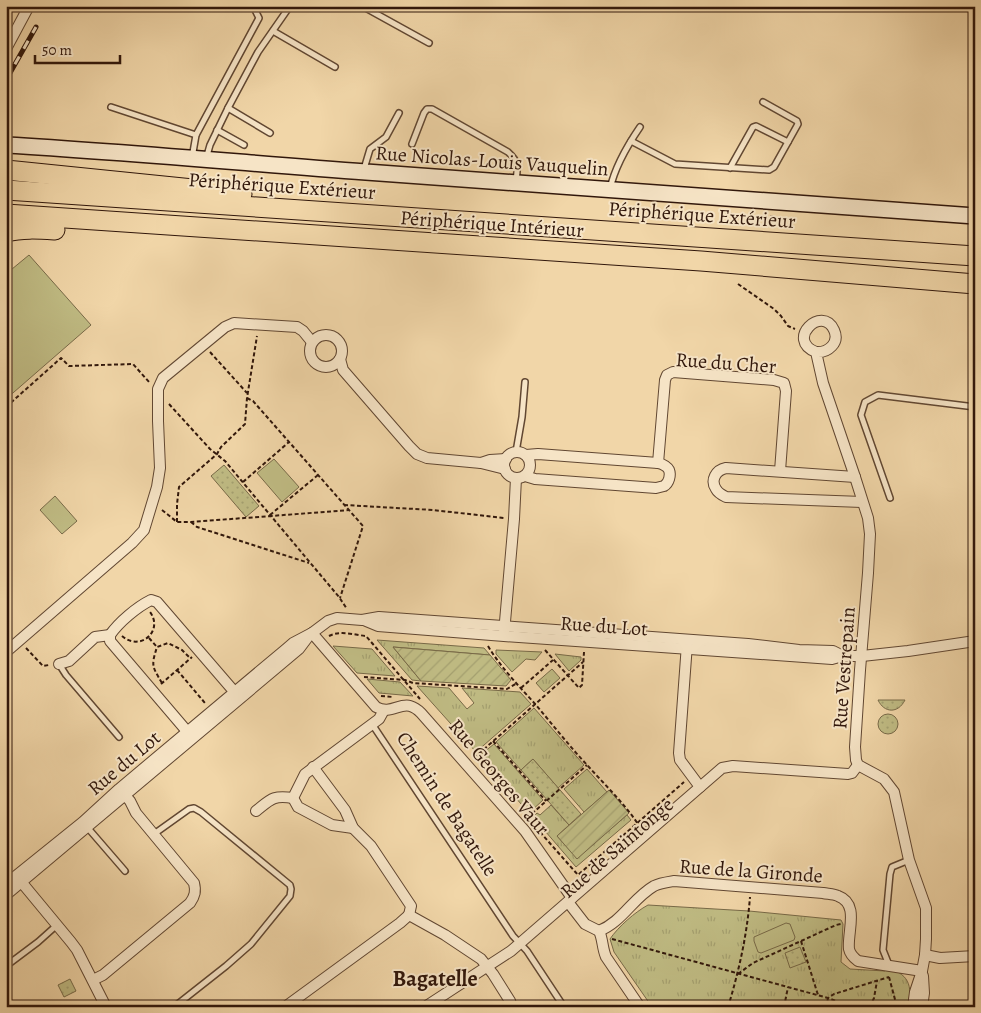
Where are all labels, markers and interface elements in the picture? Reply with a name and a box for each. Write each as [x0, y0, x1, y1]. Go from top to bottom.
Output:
scale bar [35, 32, 120, 64]
text: 50 m [42, 40, 72, 60]
street label: Rue Nicolas-Louis Vauquelin [375, 139, 609, 183]
street label: Périphérique Extérieur [188, 166, 377, 206]
street label: Périphérique Extérieur [608, 195, 797, 235]
street label: Périphérique Intérieur [399, 204, 585, 244]
street label: Rue du Cher [675, 346, 778, 380]
street label: Rue Vestrepain [826, 606, 862, 730]
street label: Rue du Lot [559, 609, 649, 643]
street label: Rue Georges Vaur [442, 713, 556, 841]
street label: Rue du Lot [82, 724, 167, 801]
street label: Chemin de Bagatelle [390, 726, 504, 882]
street label: Rue de Saintonge [555, 791, 679, 905]
street label: Rue de la Gironde [678, 853, 824, 889]
district label: Bagatelle [392, 964, 478, 994]

